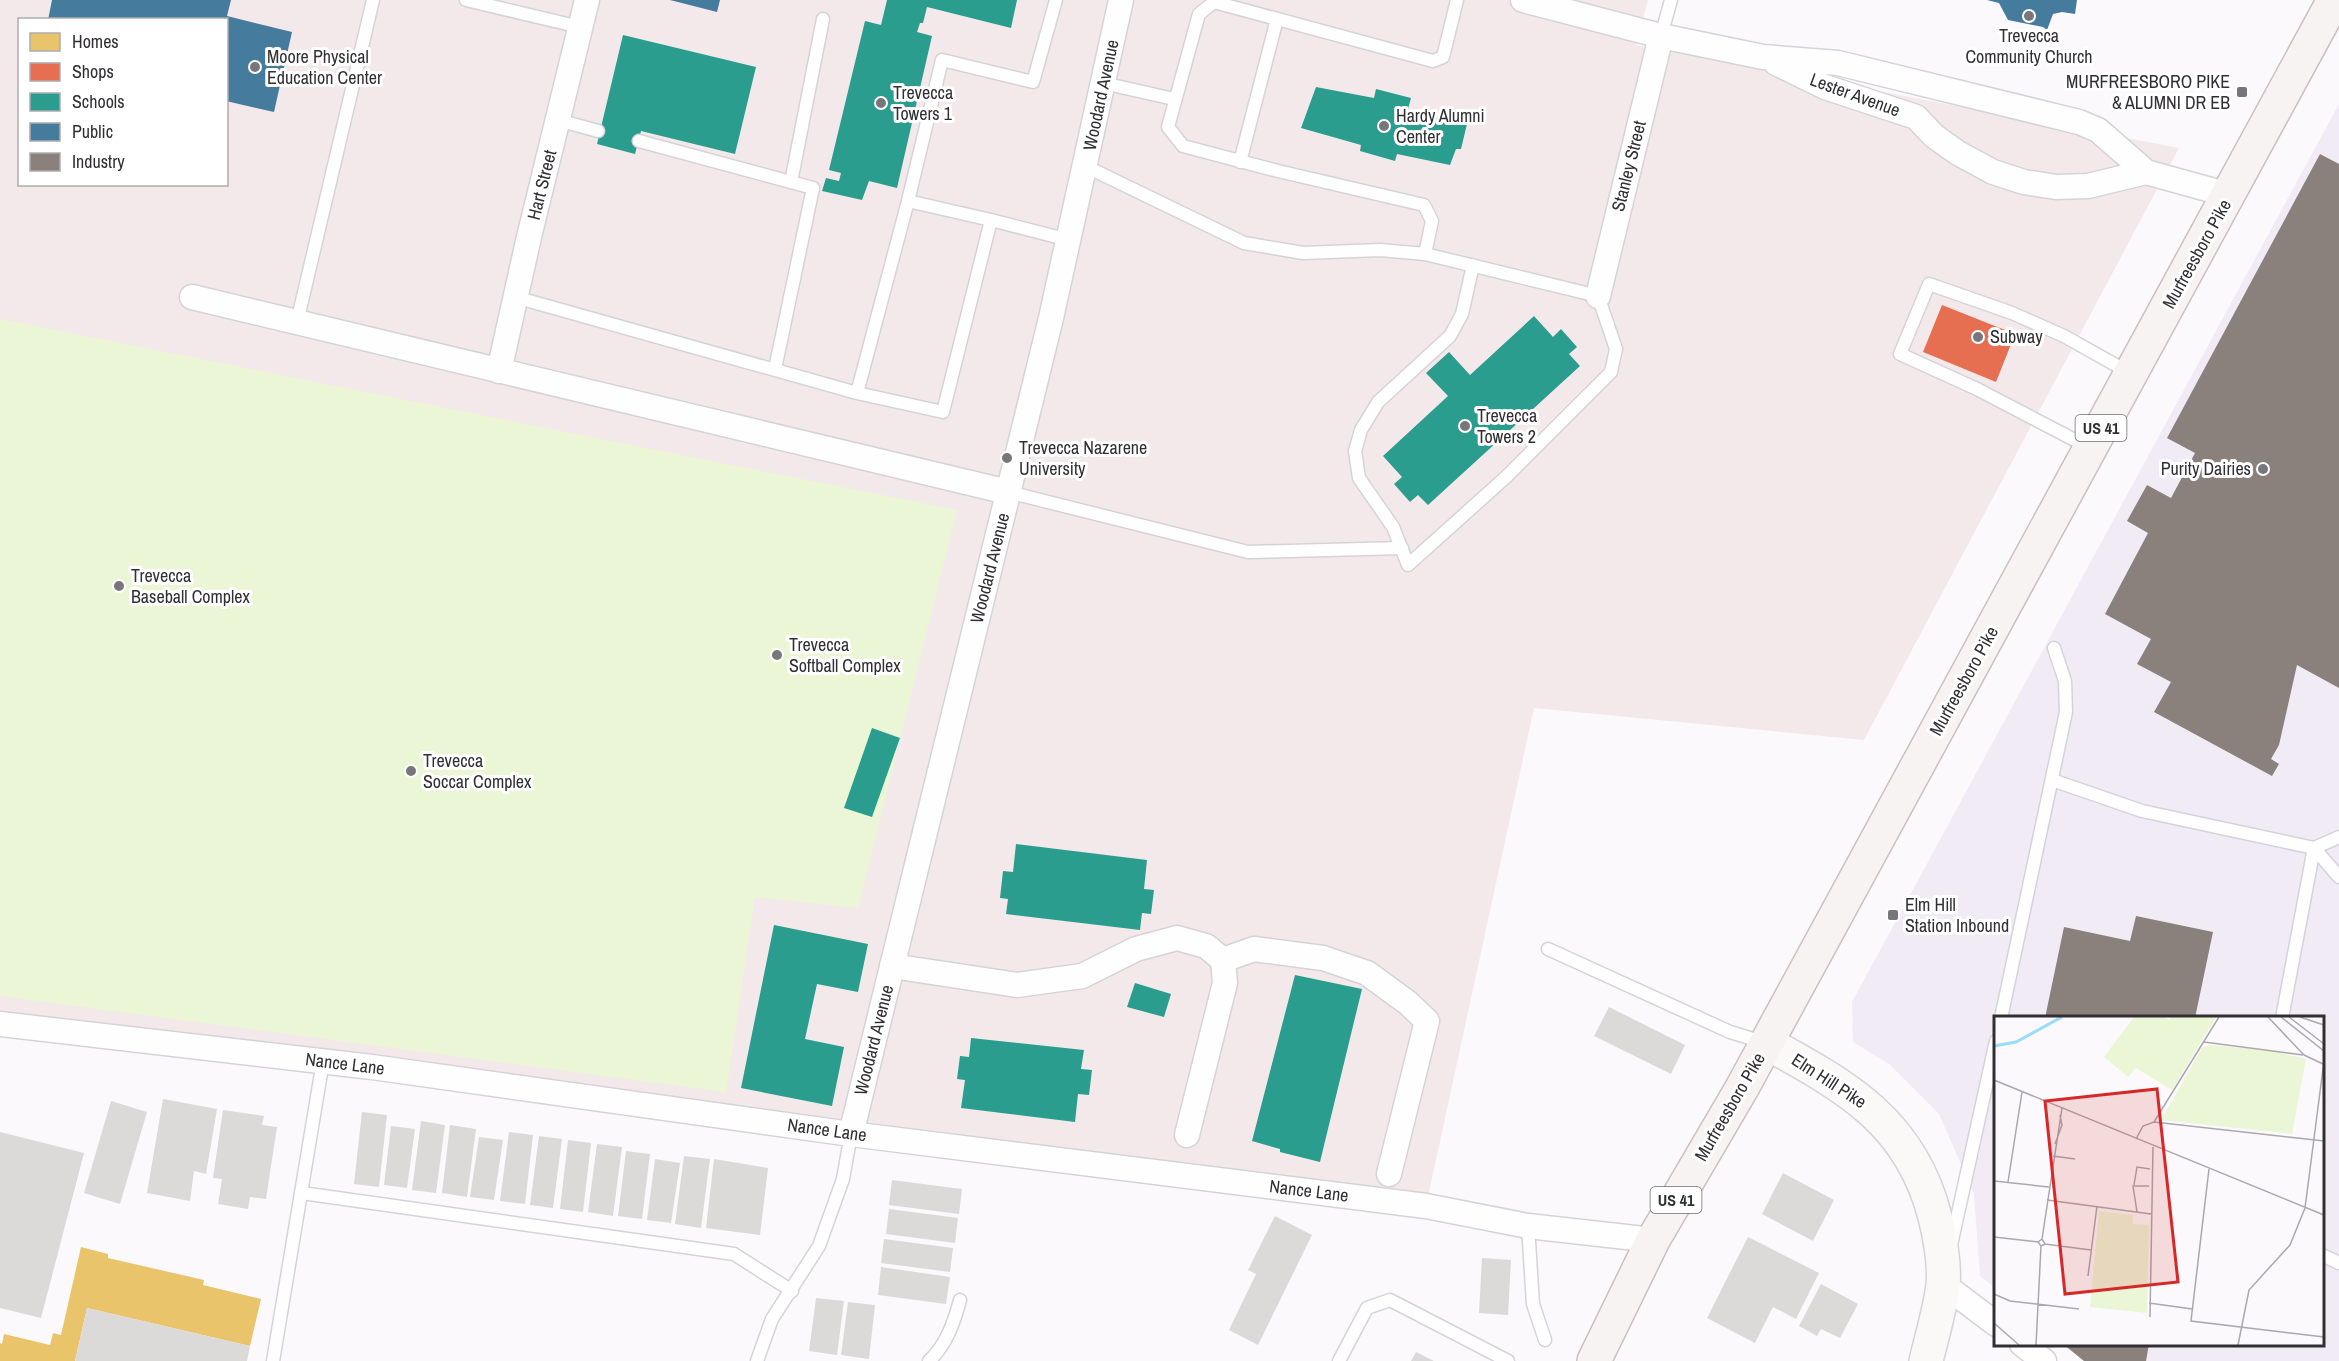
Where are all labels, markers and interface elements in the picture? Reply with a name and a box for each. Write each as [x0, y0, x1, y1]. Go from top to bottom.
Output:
marker: Trevecca Community Church [2022, 9, 2036, 23]
legend [18, 18, 228, 186]
place label: Trevecca Community Church [1965, 23, 2093, 69]
text: Homes [72, 29, 119, 54]
street label: Woodard Avenue [1077, 37, 1124, 153]
place label: Moore Physical Education Center [267, 44, 382, 90]
text: Shops [72, 59, 114, 84]
marker: Moore Physical Education Center [248, 60, 262, 74]
street label: Lester Avenue [1807, 67, 1904, 122]
place label: MURFREESBORO PIKE & ALUMNI DR EB [2066, 69, 2230, 115]
place label: Trevecca Towers 1 [893, 80, 953, 126]
marker: MURFREESBORO PIKE & ALUMNI DR EB [2235, 85, 2249, 99]
text: Schools [72, 89, 125, 114]
marker: Trevecca Towers 1 [874, 96, 888, 110]
place label: Hardy Alumni Center [1396, 103, 1485, 149]
street label: Stanley Street [1605, 118, 1652, 214]
text: Public [72, 119, 113, 144]
marker: Hardy Alumni Center [1377, 119, 1391, 133]
street label: Hart Street [521, 147, 562, 223]
text: Industry [72, 149, 125, 174]
street label: Murfreesboro Pike [2156, 195, 2237, 313]
place label: Subway [1990, 324, 2043, 349]
marker: Subway [1971, 330, 1985, 344]
place label: Trevecca Towers 2 [1477, 403, 1537, 449]
road number: US 41 [2076, 415, 2126, 441]
marker: Trevecca Towers 2 [1458, 419, 1472, 433]
place label: Trevecca Nazarene University [1019, 435, 1147, 481]
marker: Trevecca Nazarene University [1000, 451, 1014, 465]
place label: Purity Dairies [2161, 456, 2251, 481]
marker: Purity Dairies [2256, 462, 2270, 476]
street label: Woodard Avenue [964, 510, 1015, 626]
place label: Trevecca Baseball Complex [131, 563, 251, 609]
marker: Trevecca Baseball Complex [112, 579, 126, 593]
street label: Murfreesboro Pike [1923, 622, 2004, 740]
place label: Trevecca Softball Complex [789, 632, 901, 678]
marker: Trevecca Softball Complex [770, 648, 784, 662]
place label: Trevecca Soccar Complex [423, 748, 532, 794]
marker: Trevecca Soccar Complex [404, 764, 418, 778]
place label: Elm Hill Station Inbound [1905, 892, 2009, 938]
marker: Elm Hill Station Inbound [1886, 908, 1900, 922]
street label: Woodard Avenue [848, 982, 899, 1098]
inset map [1994, 1016, 2324, 1346]
street label: Nance Lane [304, 1046, 386, 1081]
street label: Elm Hill Pike [1787, 1047, 1872, 1114]
street label: Murfreesboro Pike [1688, 1048, 1771, 1166]
street label: Nance Lane [786, 1112, 868, 1147]
street label: Nance Lane [1268, 1173, 1350, 1208]
road number: US 41 [1650, 1187, 1702, 1213]

